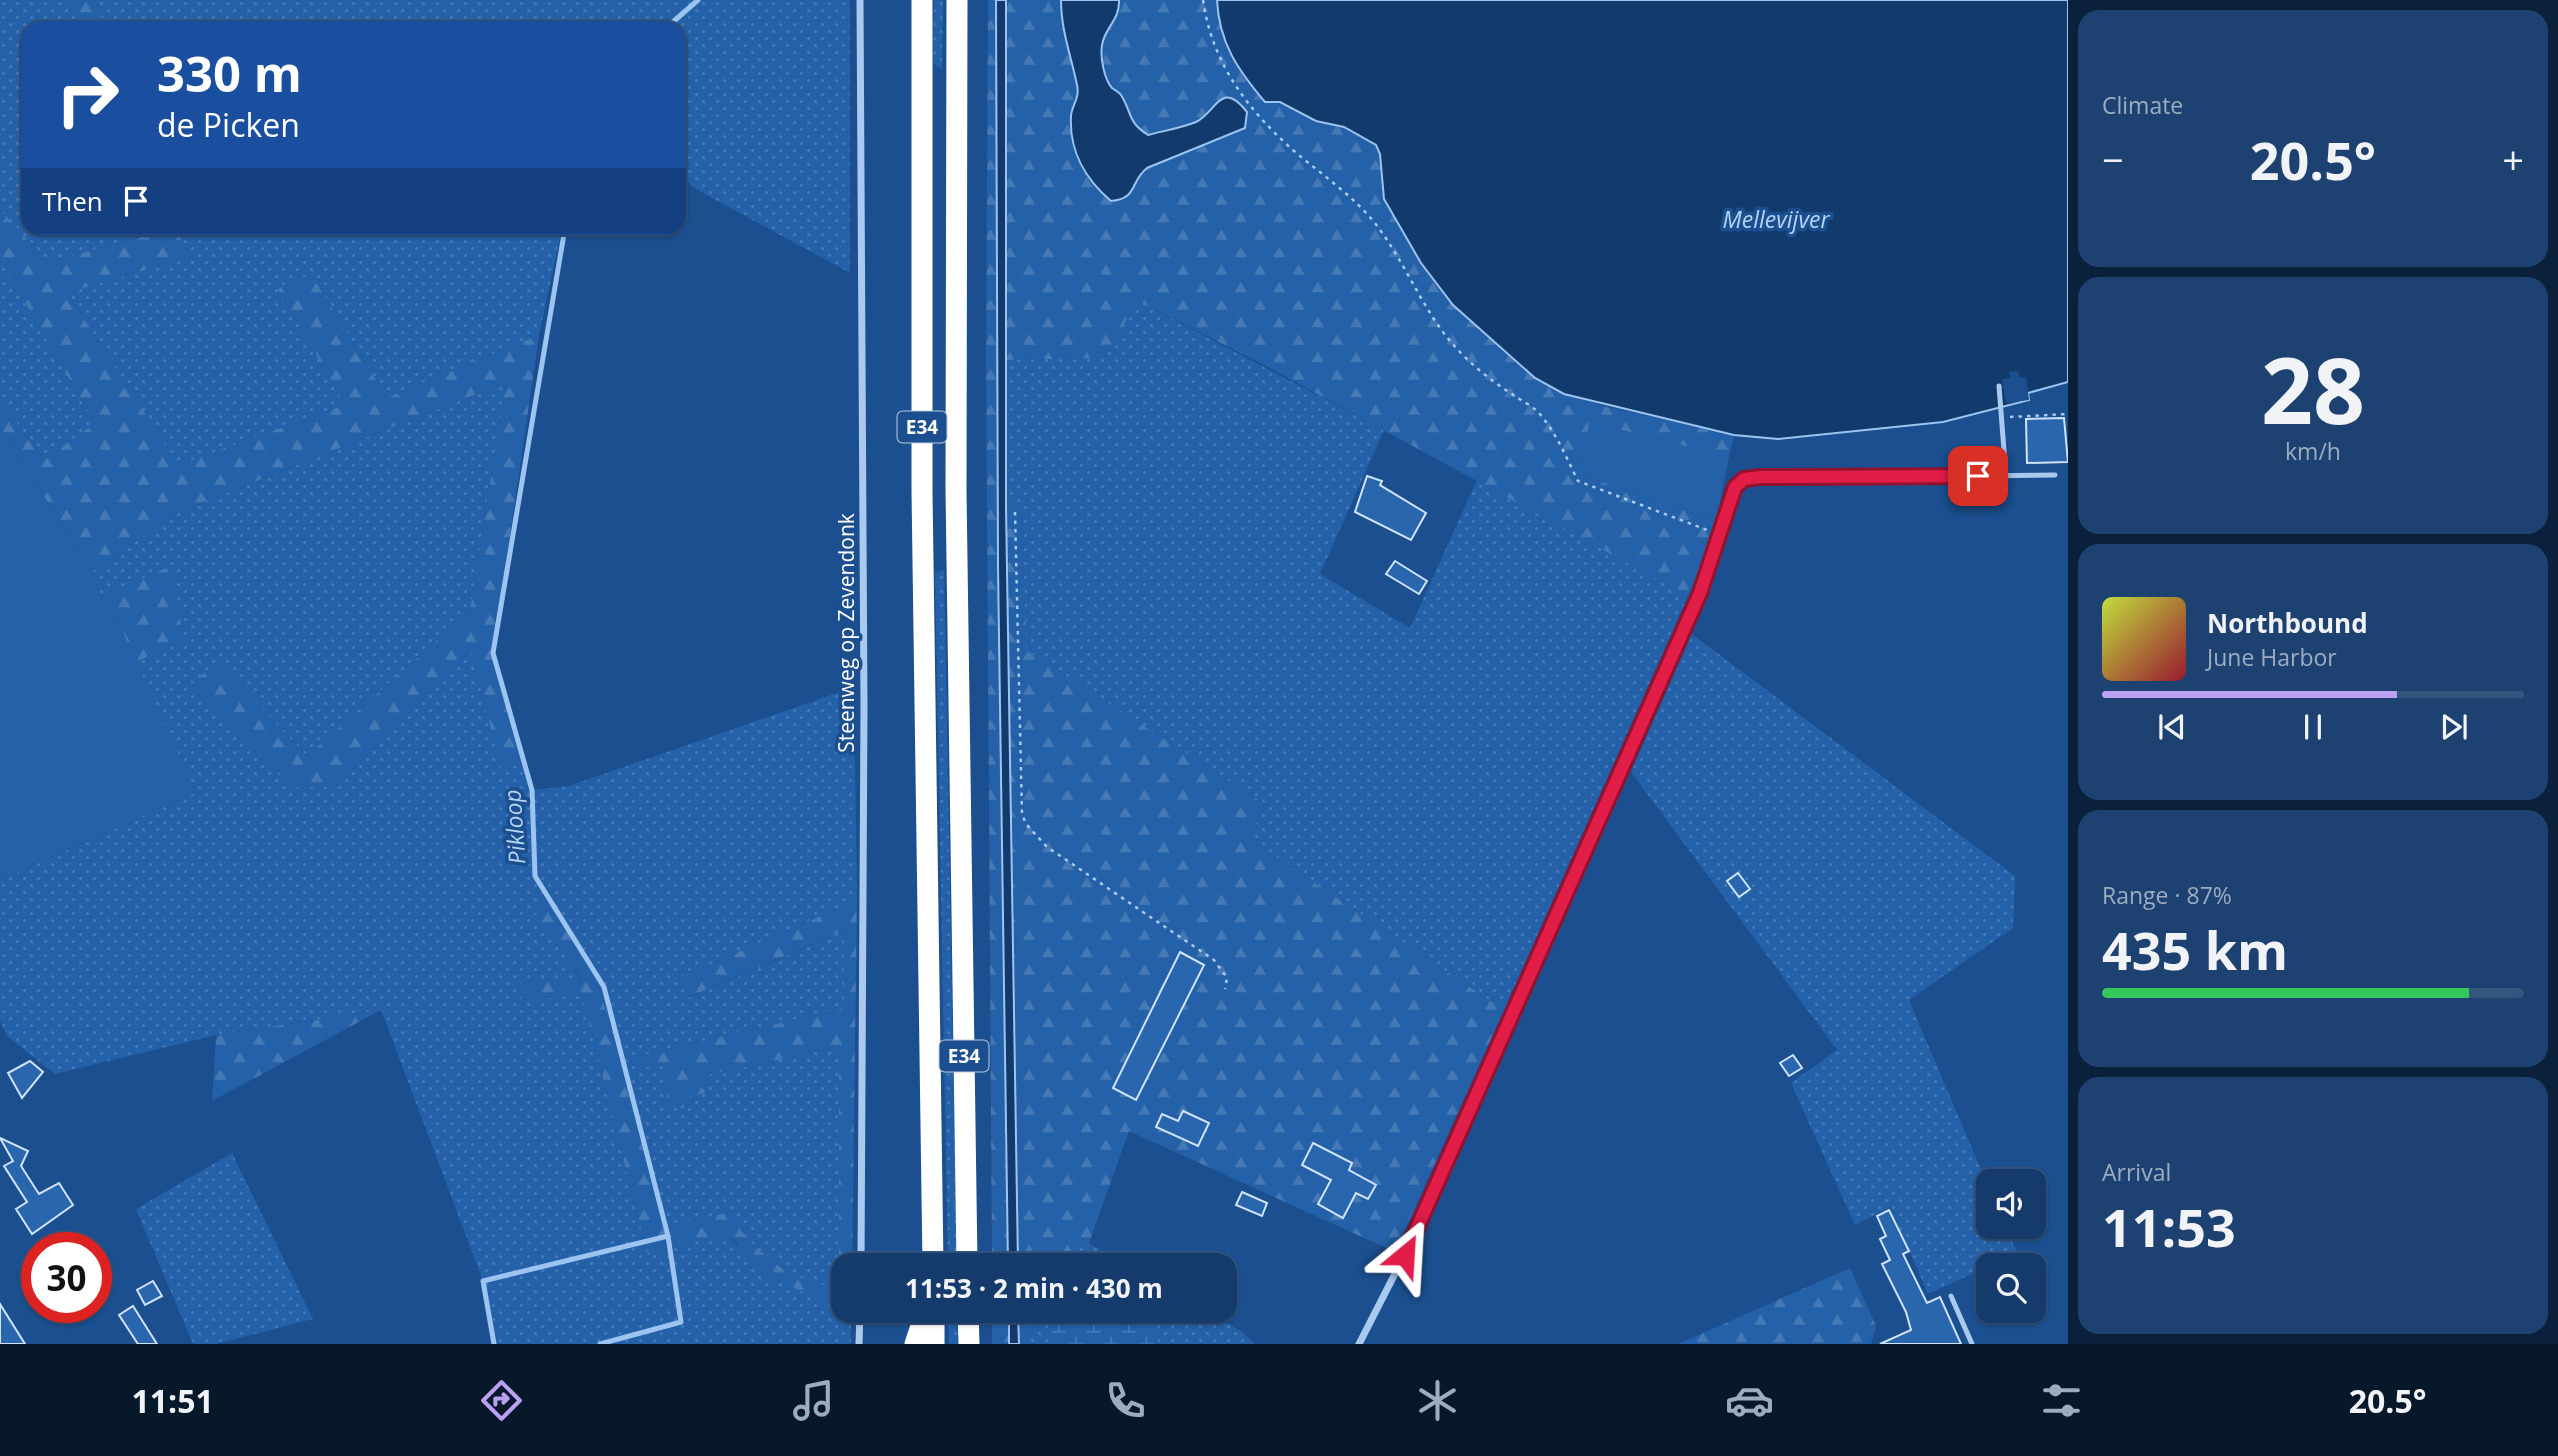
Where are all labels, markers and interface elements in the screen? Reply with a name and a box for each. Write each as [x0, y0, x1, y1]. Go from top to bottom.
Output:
text: 330 m [157, 40, 302, 106]
icon: right [42, 49, 133, 140]
text: Climate [2102, 89, 2183, 121]
text: de Picken [157, 103, 300, 146]
text: 20.5° [2250, 124, 2376, 195]
text: − [2102, 133, 2124, 185]
text: + [2502, 133, 2524, 185]
icon: arrive [117, 182, 155, 220]
text: Then [42, 183, 103, 219]
water label: Mellevijver [1722, 203, 1830, 235]
text: 28 [2261, 327, 2365, 451]
road number: E34 [898, 412, 946, 442]
text: km/h [2285, 435, 2341, 467]
pin [1948, 446, 2008, 506]
icon: arrive [1959, 457, 1997, 495]
street label: Steenweg op Zevendonk [832, 513, 860, 753]
text: Northbound [2207, 605, 2368, 641]
text: June Harbor [2207, 641, 2337, 673]
icon: previous [2153, 708, 2191, 746]
icon: pause [2294, 708, 2332, 746]
icon: next [2435, 708, 2473, 746]
water label: Pikloop [495, 788, 533, 866]
text: Range · 87% [2102, 879, 2232, 911]
text: 435 km [2102, 914, 2288, 985]
road number: E34 [940, 1040, 988, 1072]
text: Arrival [2102, 1156, 2171, 1188]
map controls [1976, 1169, 2046, 1323]
button: sound [1976, 1169, 2046, 1239]
text: 11:53 [2102, 1191, 2236, 1262]
position arrow [1368, 1218, 1442, 1292]
speed limit sign: 30 [21, 1232, 112, 1323]
button: search [1976, 1253, 2046, 1323]
text: 11:53 · 2 min · 430 m [905, 1270, 1163, 1306]
icon: directions [477, 1376, 526, 1425]
icon: music [789, 1376, 838, 1425]
icon: phone [1101, 1376, 1150, 1425]
icon: climate [1413, 1376, 1462, 1425]
icon: car [1725, 1376, 1774, 1425]
icon: filters [2037, 1376, 2086, 1425]
text: 11:51 [131, 1379, 214, 1422]
text: 20.5° [2349, 1379, 2426, 1422]

